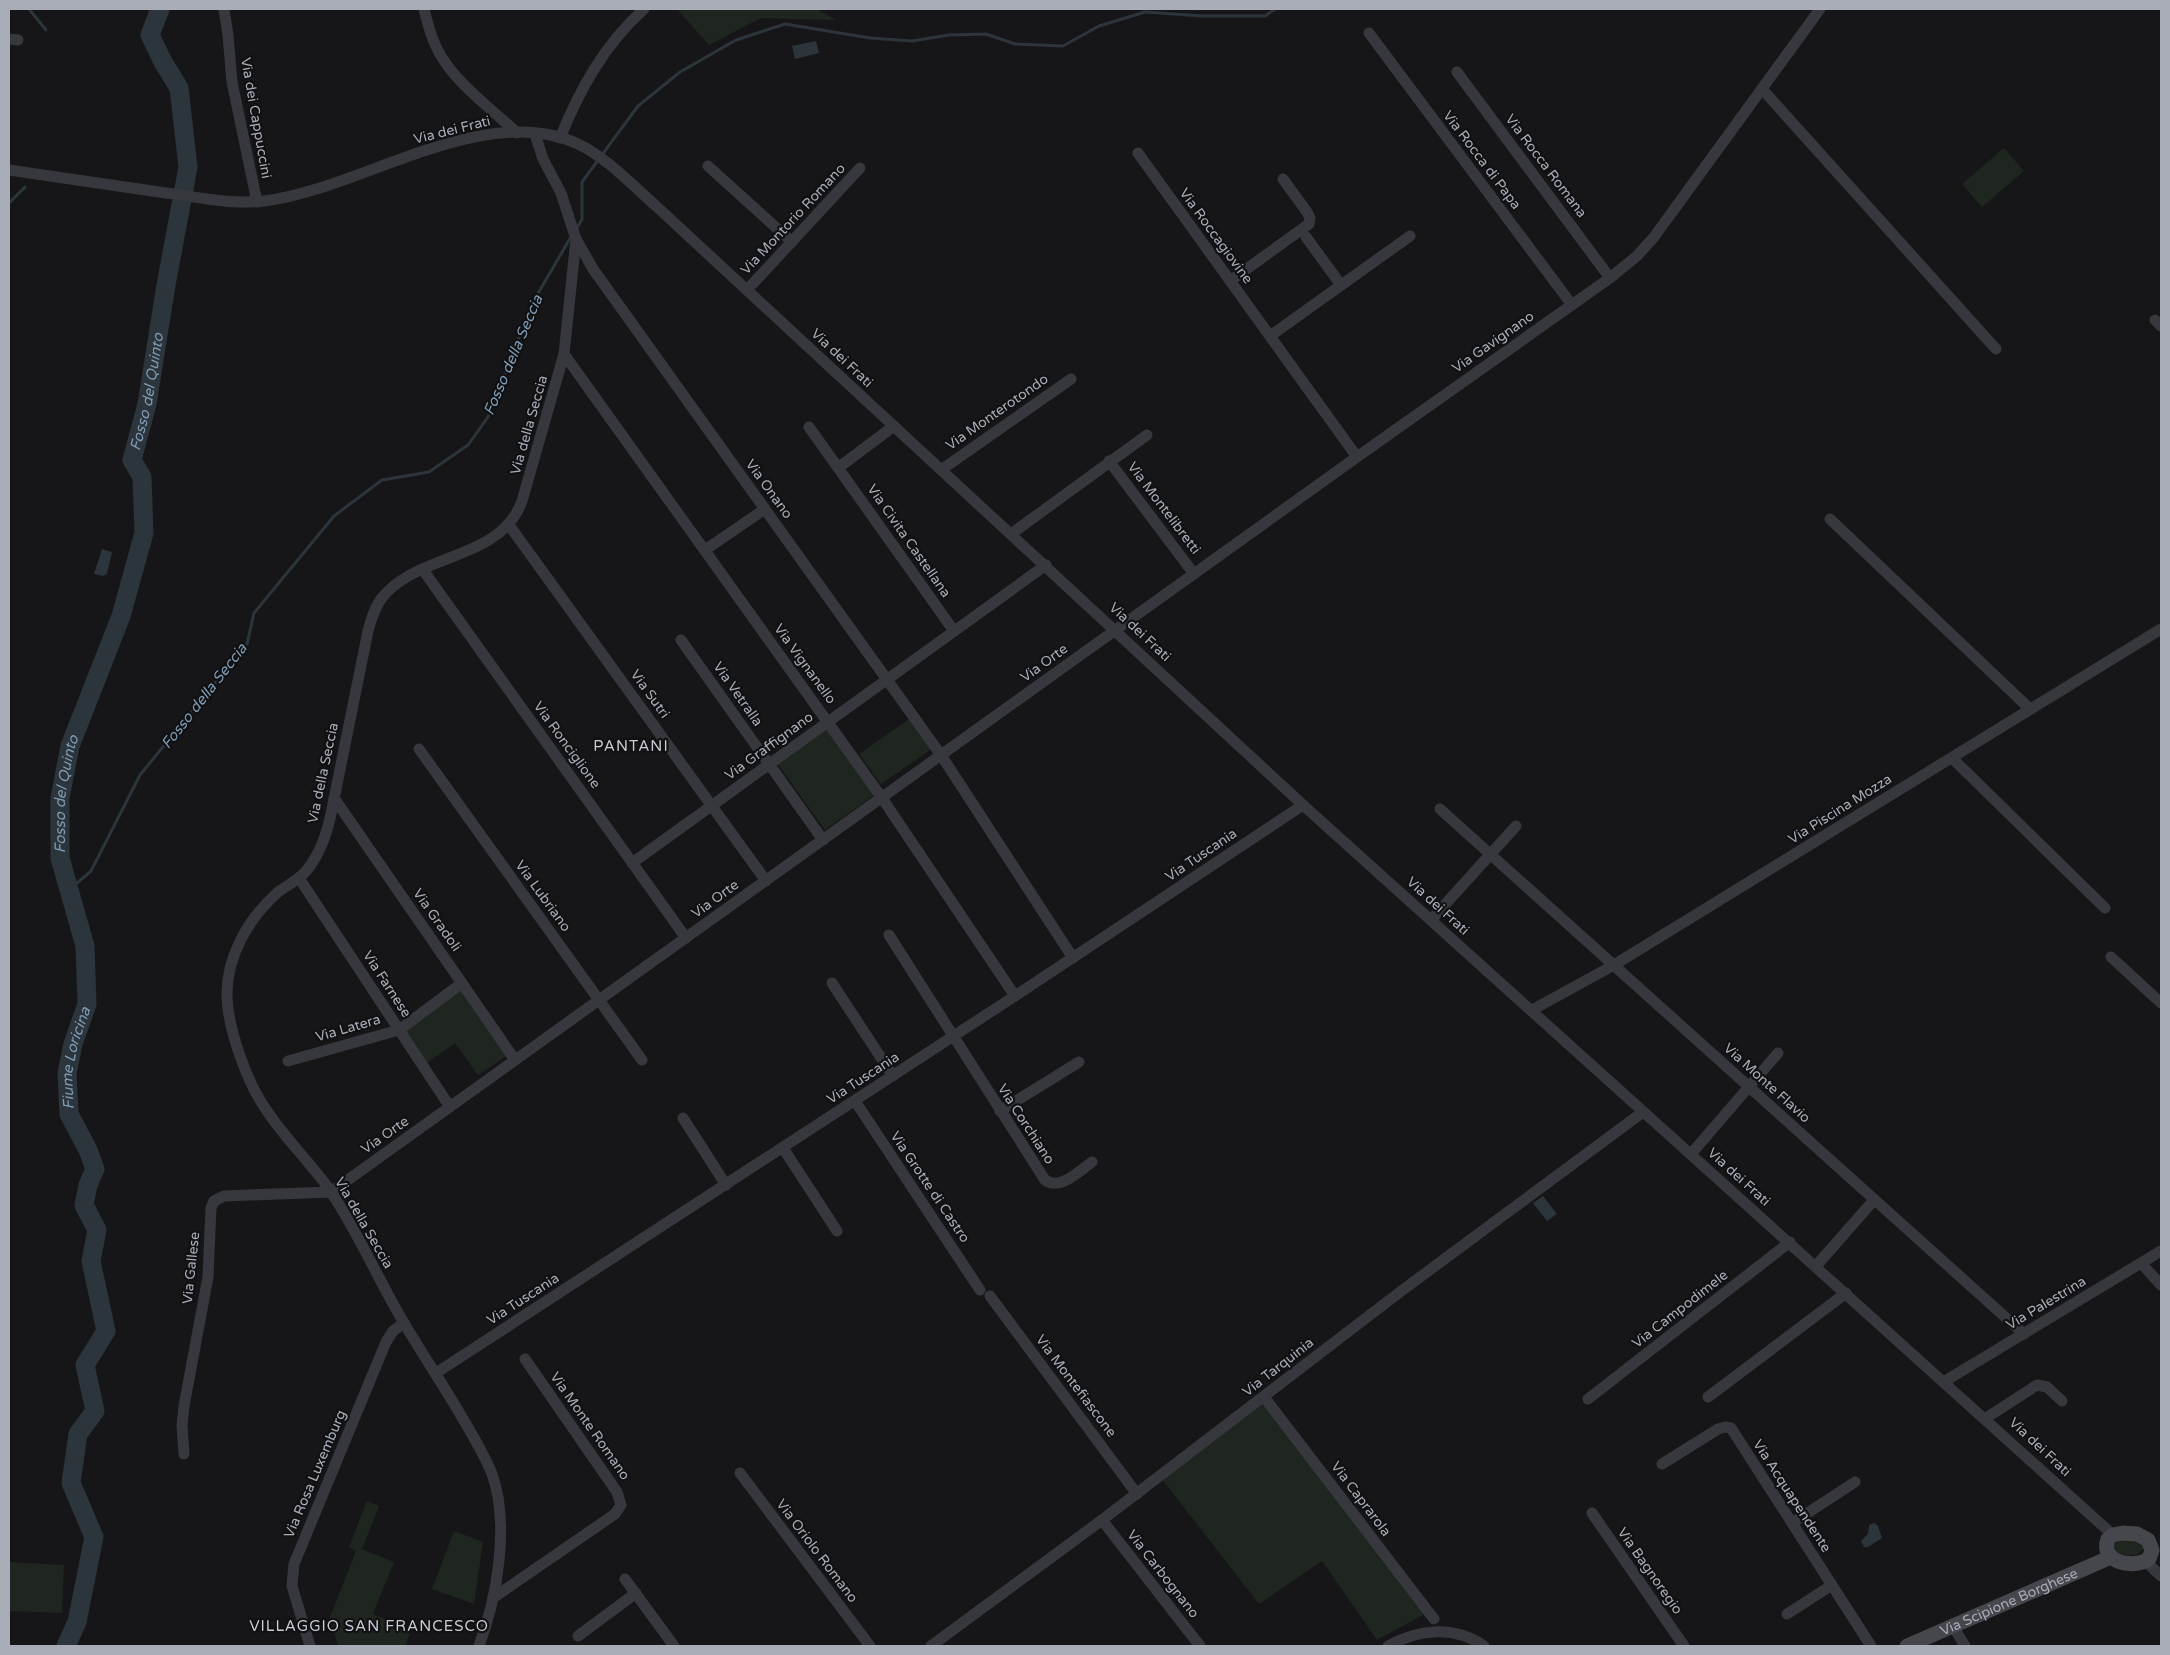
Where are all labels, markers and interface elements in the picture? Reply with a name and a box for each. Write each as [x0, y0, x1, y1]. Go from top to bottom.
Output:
street label: Via dei Cappuccini [237, 56, 275, 180]
street label: Via Rocca di Papa [1439, 107, 1525, 213]
street label: Via Rocca Romana [1502, 111, 1590, 221]
street label: Via dei Frati [412, 112, 492, 148]
street label: Via Montorio Romano [737, 160, 849, 278]
street label: Via Roccagiovine [1176, 185, 1256, 287]
water label: Fosso della Seccia [480, 292, 547, 418]
street label: Via Gavignano [1449, 307, 1537, 377]
street label: Via dei Frati [808, 325, 876, 391]
water label: Fosso del Quinto [126, 331, 167, 452]
street label: Via Monterotondo [942, 370, 1052, 454]
street label: Via della Seccia [507, 373, 551, 477]
street label: Via Onano [742, 456, 796, 522]
street label: Via Montelibretti [1124, 459, 1204, 557]
street label: Via Civita Castellana [864, 481, 954, 601]
street label: Via dei Frati [1106, 599, 1174, 665]
street label: Via Vignanello [770, 621, 840, 707]
water label: Fosso della Seccia [157, 639, 251, 752]
street label: Via Orte [1017, 640, 1071, 686]
street label: Via Vetralla [710, 658, 766, 730]
street label: Via Sutri [627, 666, 673, 722]
street label: Via Ronciglione [530, 698, 604, 792]
street label: Via Graffignano [722, 708, 816, 784]
street label: Via della Seccia [304, 721, 342, 825]
water label: Fosso del Quinto [51, 732, 83, 853]
district label: PANTANI [593, 737, 669, 755]
street label: Via Piscina Mozza [1785, 770, 1895, 848]
street label: Via Tuscania [1162, 825, 1240, 885]
street label: Via Lubriano [512, 857, 574, 935]
street label: Via dei Frati [1403, 873, 1473, 939]
street label: Via Orte [688, 876, 742, 922]
street label: Via Gradoli [409, 885, 465, 955]
street label: Via Farnese [359, 947, 415, 1021]
water label: Fiume Loricina [58, 1004, 94, 1110]
street label: Via Latera [314, 1011, 382, 1045]
street label: Via Monte Flavio [1720, 1040, 1814, 1126]
street label: Via Tuscania [824, 1048, 902, 1108]
street label: Via Corchiano [994, 1081, 1058, 1167]
street label: Via Orte [358, 1112, 412, 1158]
street label: Via Grotte di Castro [887, 1128, 973, 1246]
street label: Via dei Frati [1704, 1144, 1774, 1210]
street label: Via della Seccia [331, 1174, 397, 1272]
street label: Via Gallese [179, 1231, 203, 1305]
street label: Via Campodimele [1629, 1266, 1731, 1352]
street label: Via Tuscania [484, 1269, 562, 1329]
street label: Via Palestrina [2003, 1272, 2089, 1334]
street label: Via Montefiascone [1032, 1331, 1120, 1441]
street label: Via Tarquinia [1239, 1334, 1317, 1400]
street label: Via Monte Romano [546, 1369, 634, 1483]
street label: Via Rosa Luxemburg [280, 1408, 350, 1540]
street label: Via dei Frati [2006, 1414, 2074, 1480]
street label: Via Acquapendente [1749, 1436, 1835, 1556]
street label: Via Caprarola [1327, 1458, 1395, 1540]
street label: Via Oriolo Romano [773, 1496, 861, 1606]
street label: Via Bagnoregio [1614, 1524, 1686, 1618]
street label: Via Carbognano [1123, 1527, 1203, 1621]
street label: Via Scipione Borghese [1937, 1564, 2080, 1639]
district label: VILLAGGIO SAN FRANCESCO [249, 1617, 489, 1635]

